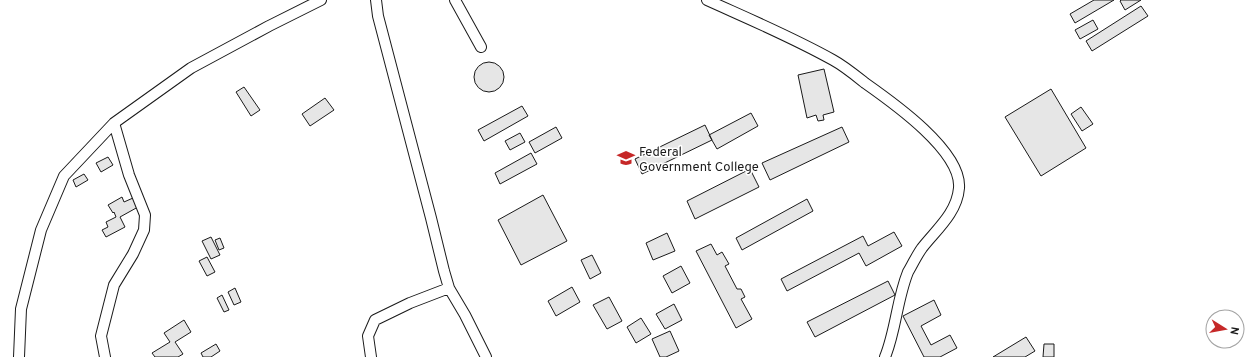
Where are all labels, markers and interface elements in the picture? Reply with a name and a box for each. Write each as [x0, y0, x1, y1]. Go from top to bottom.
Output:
place label: Federal Government College [639, 145, 759, 176]
school or university icon: Federal Government College [616, 148, 636, 168]
north arrow [1205, 309, 1245, 349]
text: N [1226, 326, 1241, 336]

